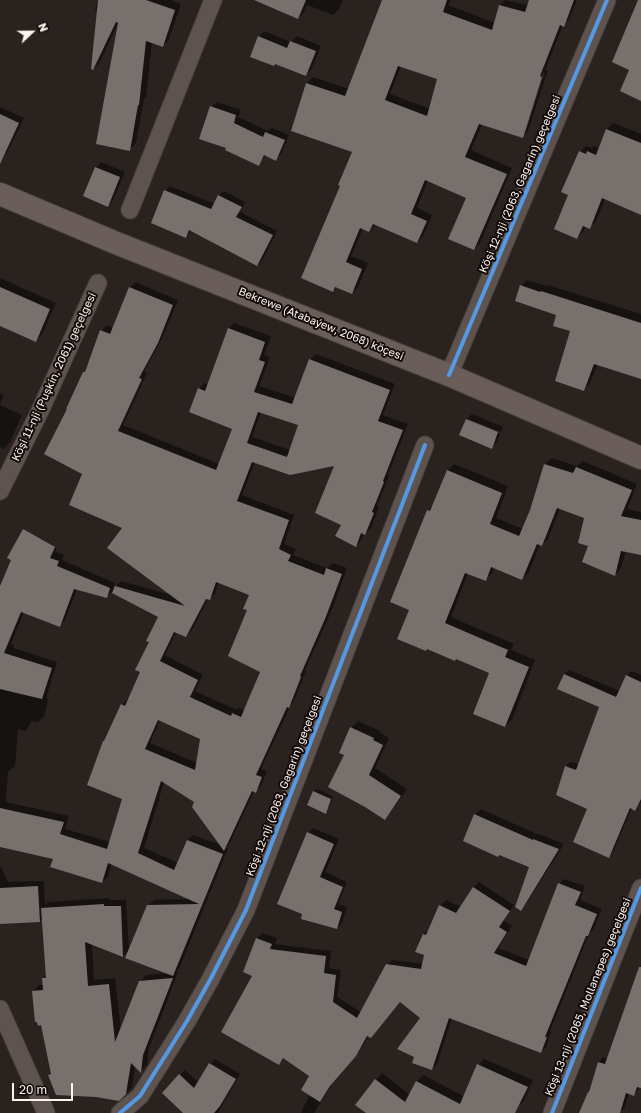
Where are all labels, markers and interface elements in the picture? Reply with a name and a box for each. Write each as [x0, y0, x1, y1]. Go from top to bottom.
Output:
north arrow [12, 12, 52, 52]
text: N [36, 21, 51, 34]
street label: Köşi 12-nji (2063, Gagarin) geçelgesi [476, 93, 564, 275]
street label: Bekrewe (Atabaýew, 2068) köçesi [237, 285, 405, 363]
street label: Köşi 11-nji (Puşkin, 2061) geçelgesi [9, 291, 99, 463]
street label: Köşi 12-nji (2063, Gagarin) geçelgesi [243, 694, 325, 878]
street label: Köşi 13-nji (2065, Mollanepes) geçelgesi [542, 896, 634, 1098]
scale bar [14, 1075, 75, 1101]
text: 20 m [19, 1082, 47, 1097]

